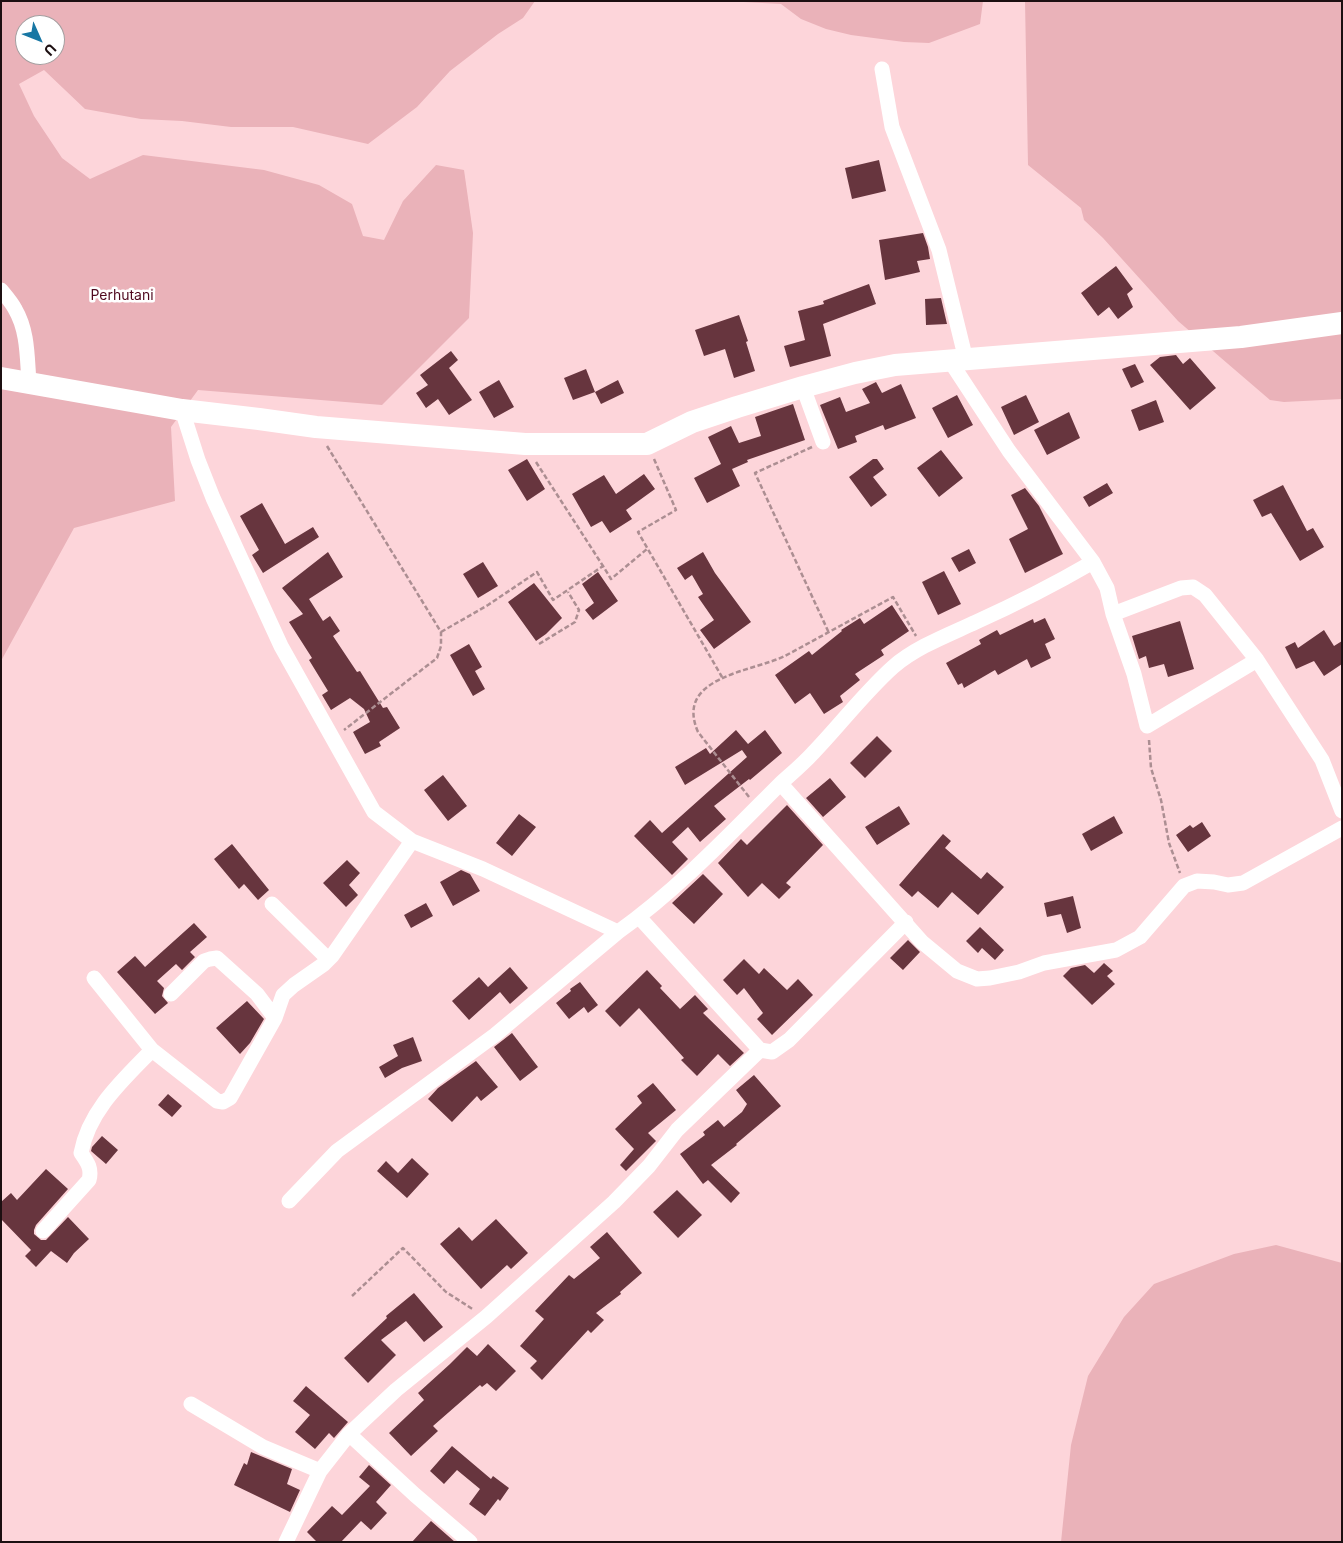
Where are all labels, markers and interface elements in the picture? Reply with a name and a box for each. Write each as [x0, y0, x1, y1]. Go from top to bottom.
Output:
north arrow [15, 15, 65, 65]
text: U [41, 40, 60, 60]
park label: Perhutani [90, 288, 154, 304]

